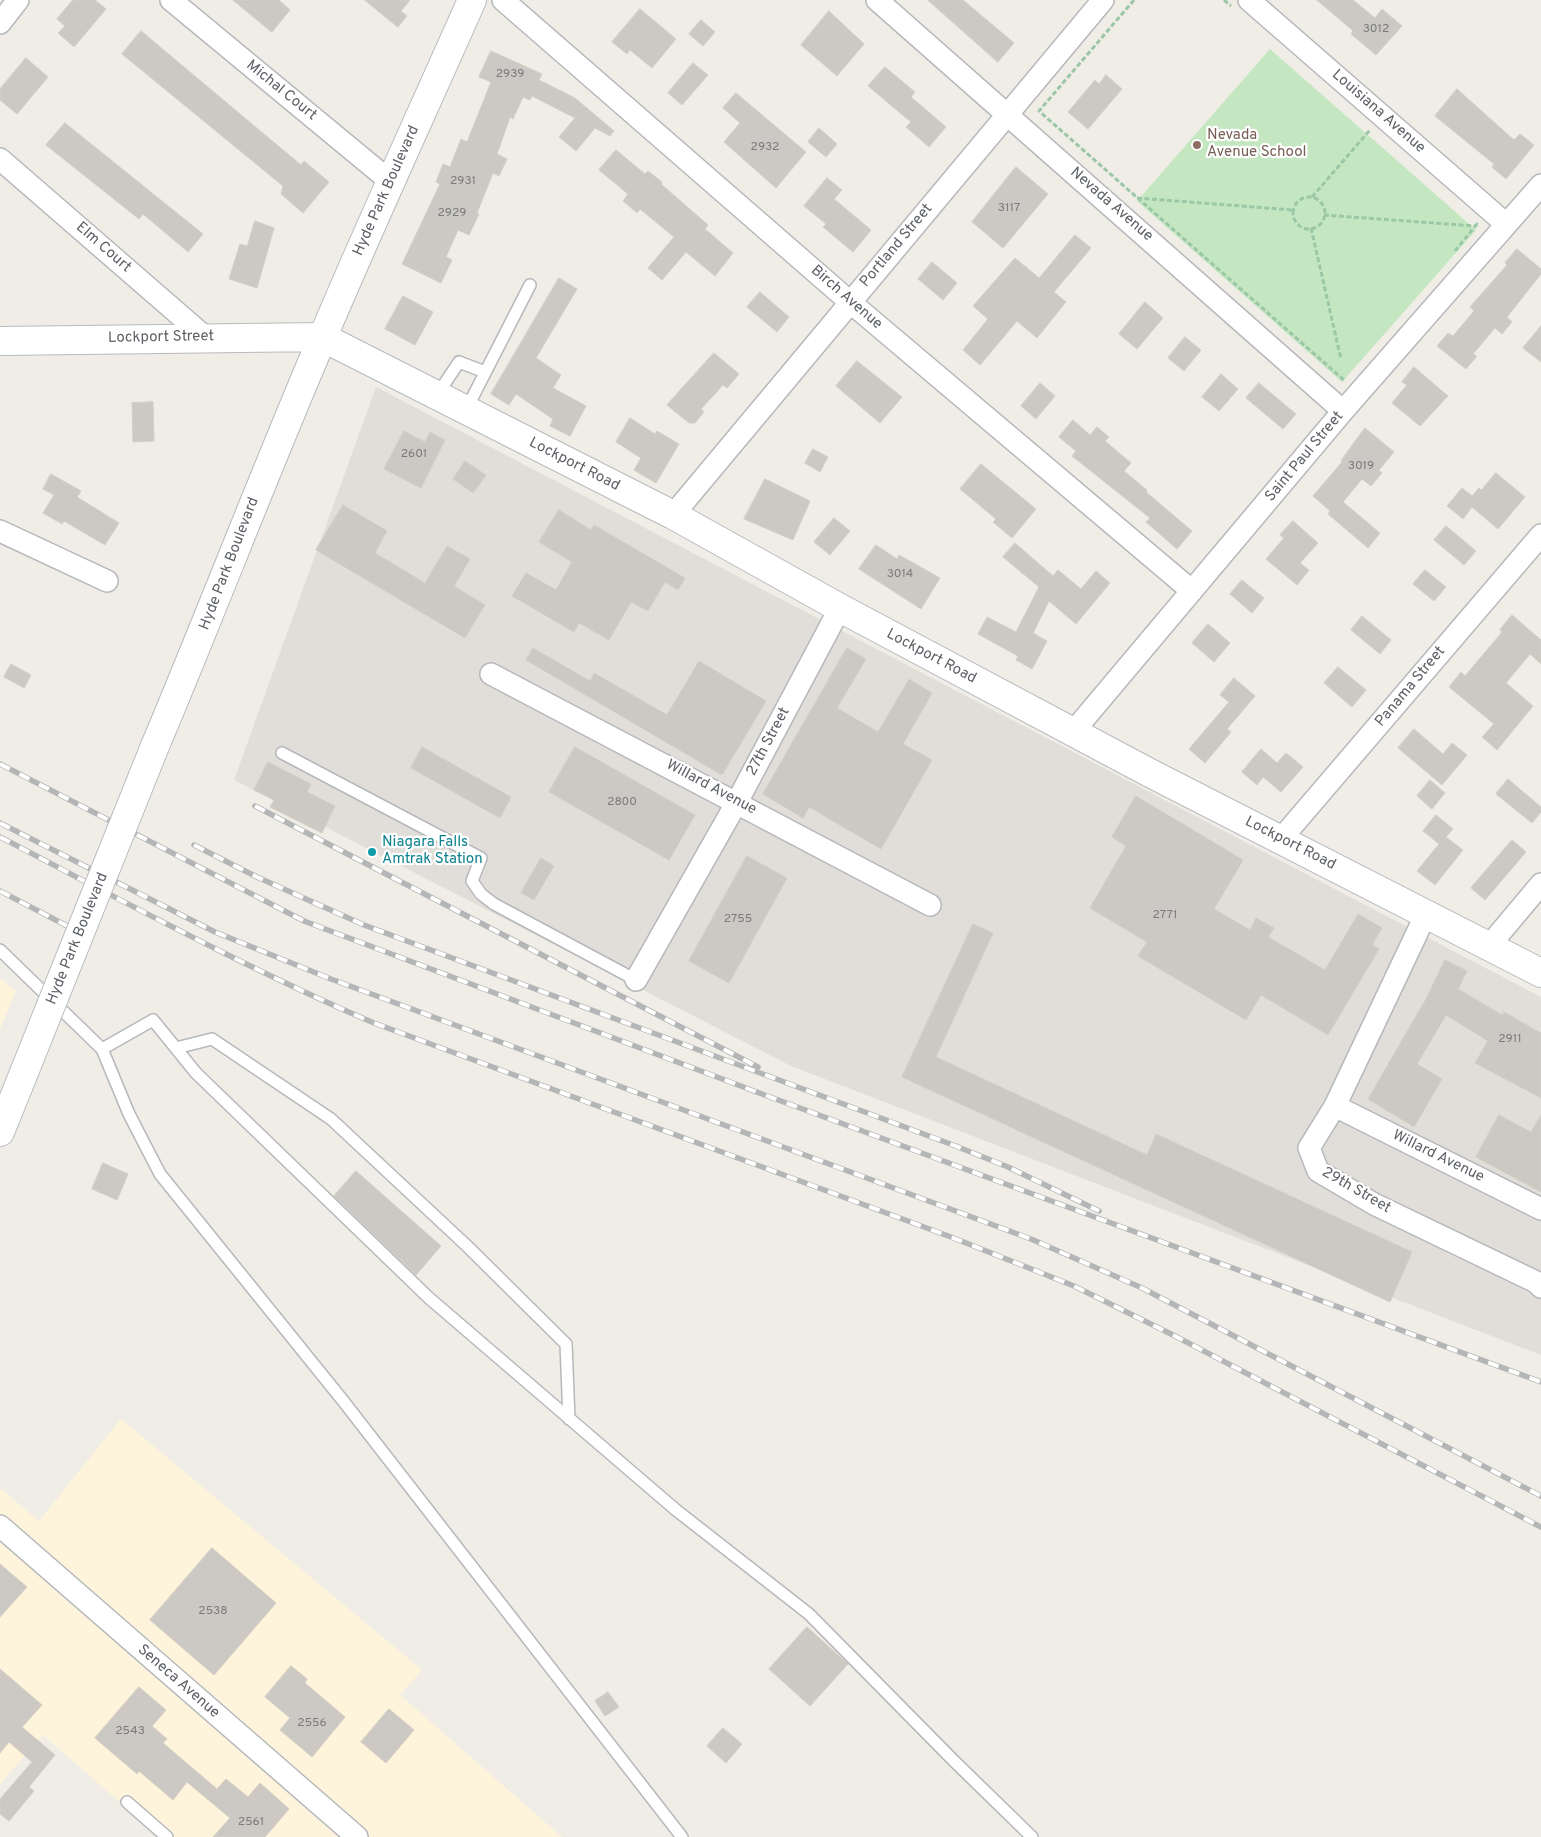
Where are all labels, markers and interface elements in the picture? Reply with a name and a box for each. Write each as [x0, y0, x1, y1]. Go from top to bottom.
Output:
house number: 3012 [1363, 23, 1389, 37]
street label: Michal Court [242, 57, 320, 125]
street label: Louisiana Avenue [1328, 66, 1428, 158]
house number: 2939 [496, 68, 524, 82]
street label: Hyde Park Boulevard [350, 123, 424, 259]
place label: Nevada Avenue School [1207, 127, 1306, 162]
marker: Nevada Avenue School [1191, 139, 1203, 151]
house number: 2932 [751, 141, 779, 155]
street label: Nevada Avenue [1066, 164, 1156, 246]
house number: 2931 [450, 175, 476, 189]
street label: Portland Street [857, 201, 937, 291]
house number: 3117 [998, 202, 1020, 216]
house number: 2929 [437, 207, 467, 221]
street label: Elm Court [72, 219, 134, 277]
street label: Birch Avenue [807, 262, 885, 334]
street label: Lockport Street [108, 328, 214, 348]
street label: Saint Paul Street [1262, 408, 1348, 506]
street label: Lockport Road [526, 434, 622, 496]
house number: 2601 [401, 448, 427, 462]
house number: 3019 [1348, 460, 1374, 474]
street label: Hyde Park Boulevard [196, 495, 264, 633]
house number: 3014 [887, 568, 913, 582]
street label: Lockport Road [883, 626, 979, 688]
street label: Panama Street [1372, 643, 1450, 731]
street label: 27th Street [743, 705, 795, 779]
street label: Willard Avenue [663, 757, 759, 819]
house number: 2800 [607, 796, 637, 810]
street label: Lockport Road [1242, 813, 1338, 875]
place label: Niagara Falls Amtrak Station [382, 834, 483, 869]
marker: Niagara Falls Amtrak Station [366, 846, 378, 858]
street label: Hyde Park Boulevard [43, 870, 113, 1008]
house number: 2771 [1153, 909, 1177, 923]
house number: 2755 [724, 913, 752, 927]
house number: 2911 [1498, 1033, 1522, 1047]
street label: Willard Avenue [1389, 1127, 1487, 1187]
street label: 29th Street [1318, 1164, 1394, 1218]
house number: 2538 [198, 1605, 228, 1619]
street label: Seneca Avenue [133, 1641, 223, 1723]
house number: 2556 [297, 1717, 327, 1731]
house number: 2543 [115, 1725, 145, 1739]
house number: 2561 [238, 1816, 264, 1830]

